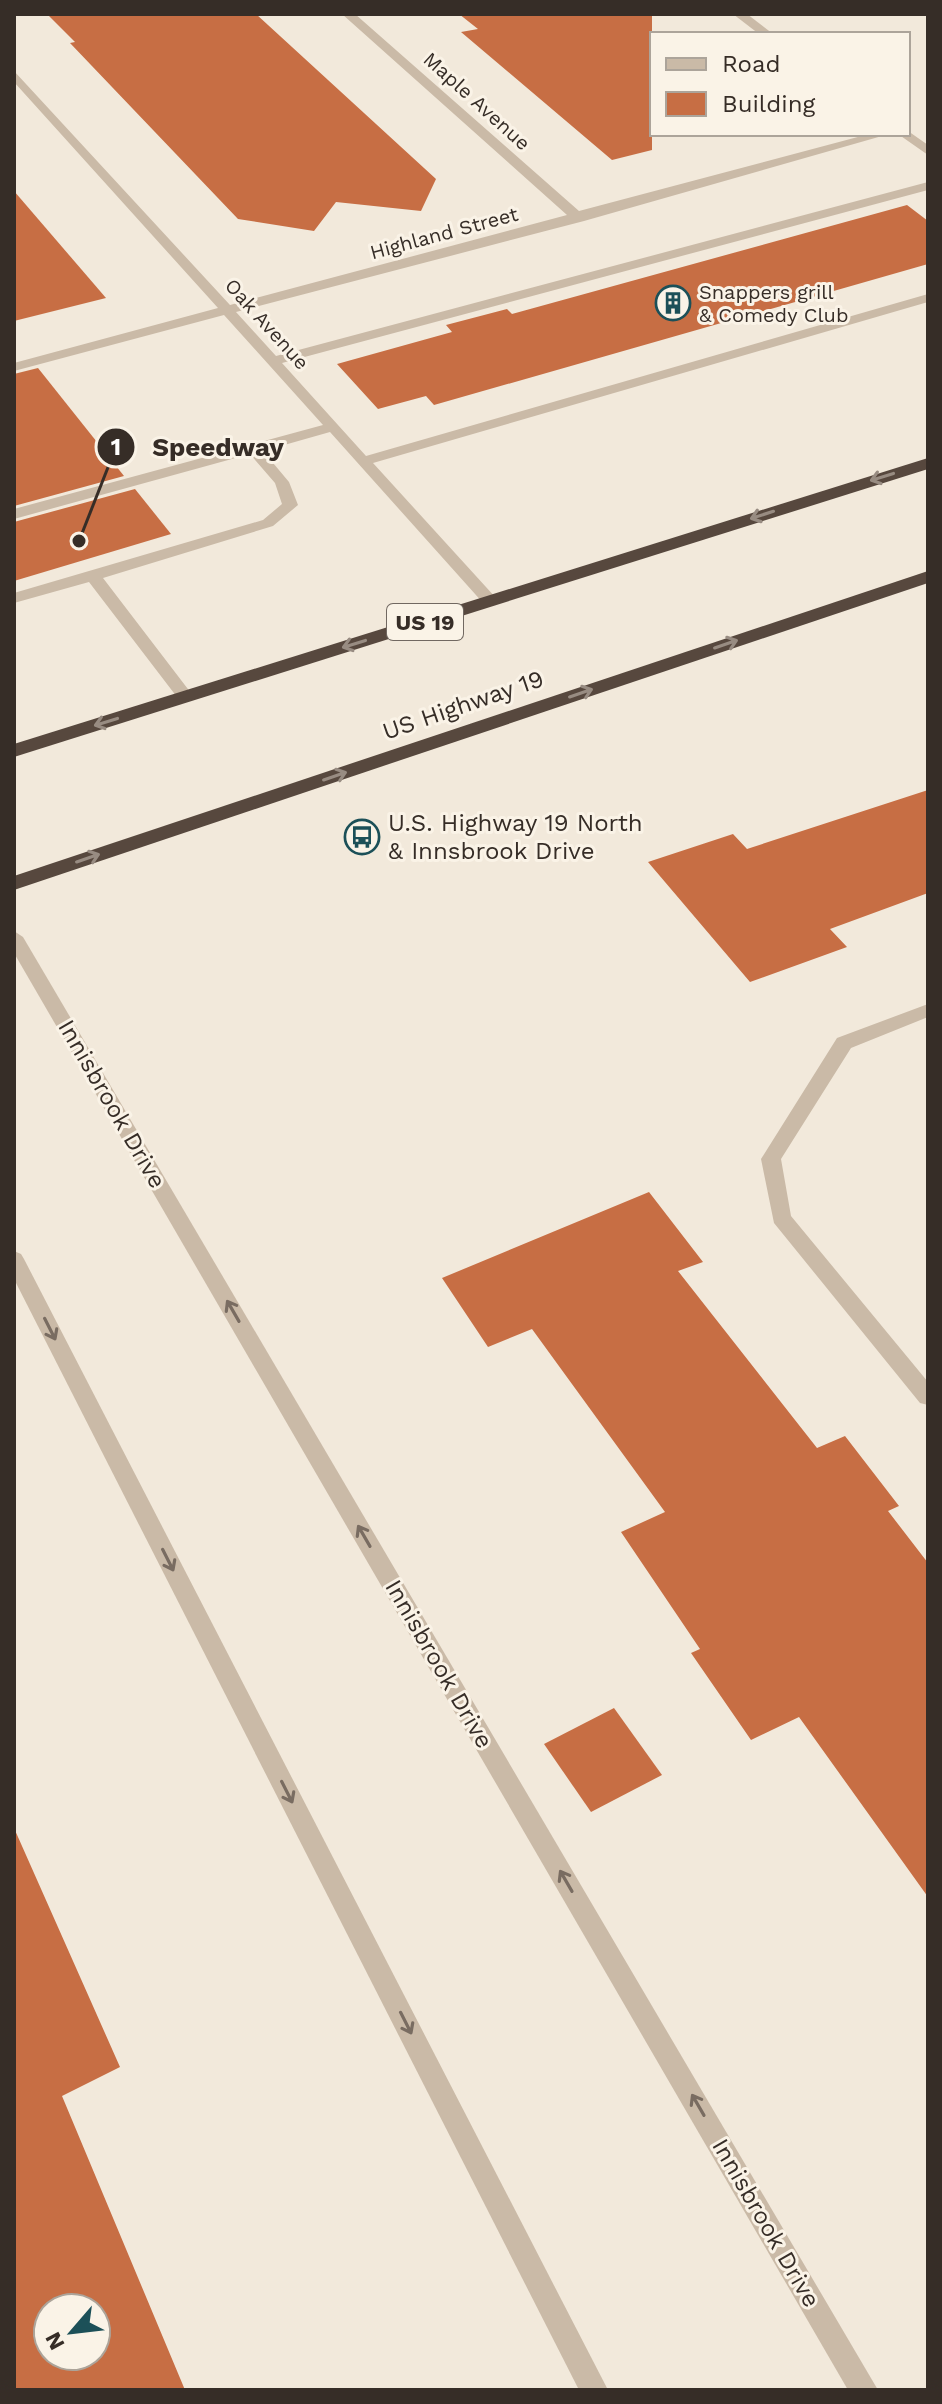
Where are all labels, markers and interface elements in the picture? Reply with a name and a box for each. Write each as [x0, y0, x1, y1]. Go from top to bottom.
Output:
legend [650, 32, 910, 136]
street label: Maple Avenue [419, 47, 535, 155]
text: Road [722, 50, 781, 78]
text: Building [722, 90, 815, 118]
street label: Highland Street [367, 202, 521, 264]
street label: Oak Avenue [220, 274, 314, 374]
place label: Snappers grill & Comedy Club [699, 280, 849, 327]
building icon: Snappers grill & Comedy Club [654, 284, 692, 322]
callout: Speedway [96, 422, 299, 472]
text: Speedway [152, 432, 284, 462]
text: 1 [111, 433, 121, 461]
one-way arrow [870, 471, 895, 486]
one-way arrow [750, 508, 776, 523]
road number: US 19 [387, 604, 463, 640]
one-way arrow [713, 636, 738, 651]
one-way arrow [342, 637, 368, 652]
street label: US Highway 19 [379, 664, 547, 746]
one-way arrow [568, 685, 593, 699]
one-way arrow [94, 715, 120, 730]
one-way arrow [322, 767, 347, 782]
place label: U.S. Highway 19 North & Innsbrook Drive [388, 809, 643, 865]
bus stop icon: U.S. Highway 19 North & Innsbrook Drive [343, 818, 381, 856]
one-way arrow [75, 850, 100, 865]
street label: Innisbrook Drive [52, 1015, 172, 1193]
one-way arrow [225, 1300, 241, 1323]
one-way arrow [42, 1316, 58, 1340]
one-way arrow [356, 1525, 372, 1548]
one-way arrow [161, 1548, 177, 1572]
street label: Innisbrook Drive [379, 1575, 499, 1753]
one-way arrow [280, 1779, 295, 1803]
one-way arrow [558, 1870, 574, 1893]
one-way arrow [398, 2010, 414, 2034]
one-way arrow [689, 2094, 705, 2117]
street label: Innisbrook Drive [706, 2134, 826, 2312]
north arrow [32, 2292, 112, 2372]
text: N [40, 2328, 70, 2354]

